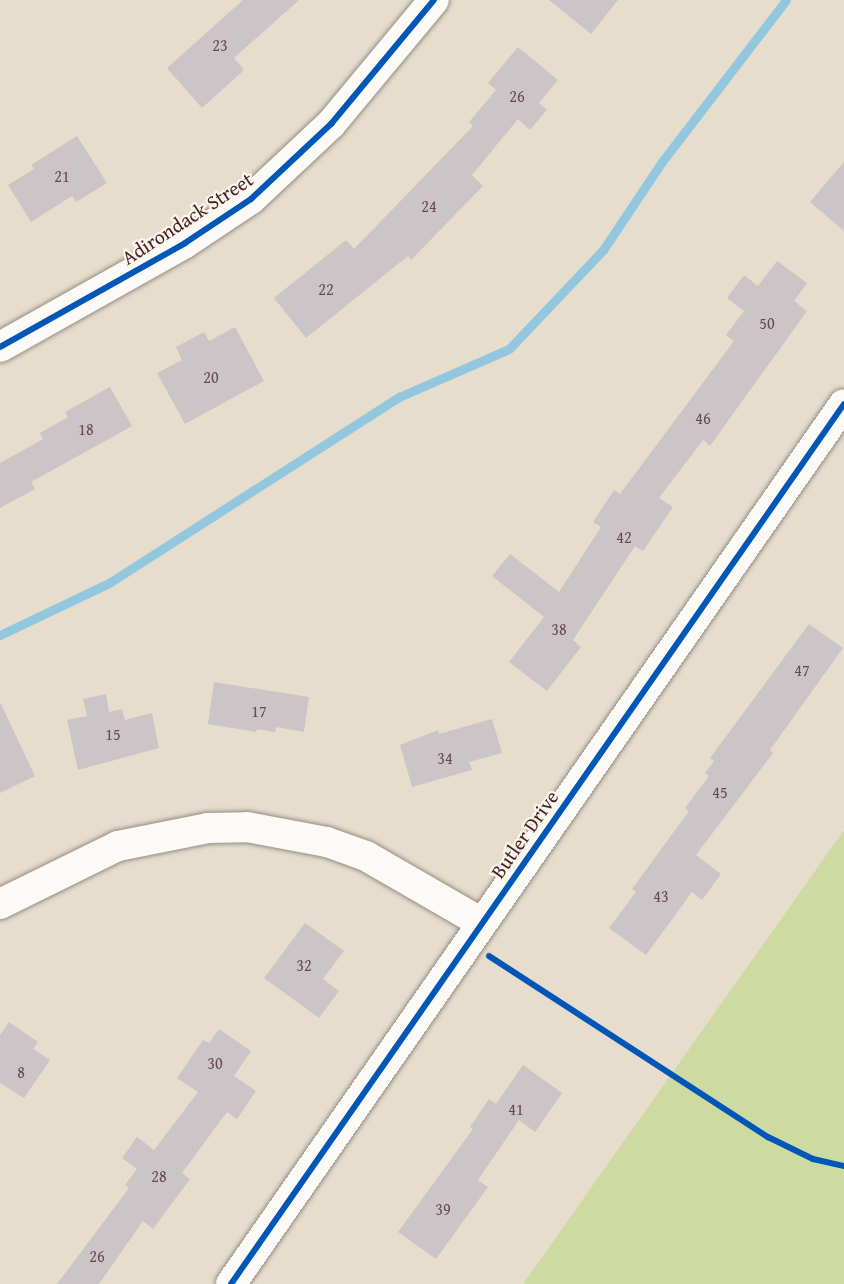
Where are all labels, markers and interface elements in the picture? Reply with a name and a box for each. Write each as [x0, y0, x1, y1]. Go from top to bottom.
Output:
house number: 23 [212, 35, 228, 55]
house number: 26 [509, 86, 525, 106]
house number: 21 [54, 166, 70, 186]
street label: Adirondack Street [117, 167, 257, 269]
house number: 24 [421, 196, 437, 216]
house number: 22 [318, 279, 334, 299]
house number: 50 [759, 313, 775, 333]
house number: 20 [203, 367, 219, 387]
house number: 46 [695, 408, 711, 428]
house number: 18 [78, 419, 94, 439]
house number: 42 [616, 527, 632, 547]
house number: 38 [551, 619, 567, 639]
house number: 47 [794, 660, 810, 680]
house number: 17 [251, 701, 267, 721]
house number: 15 [105, 724, 121, 744]
house number: 34 [437, 748, 453, 768]
house number: 45 [712, 782, 728, 802]
street label: Butler Drive [485, 785, 563, 883]
house number: 43 [653, 886, 669, 906]
house number: 32 [296, 955, 312, 975]
house number: 30 [207, 1053, 223, 1073]
house number: 8 [17, 1062, 25, 1082]
house number: 41 [508, 1099, 524, 1119]
house number: 28 [151, 1166, 167, 1186]
house number: 39 [435, 1199, 451, 1219]
house number: 26 [89, 1246, 105, 1266]

